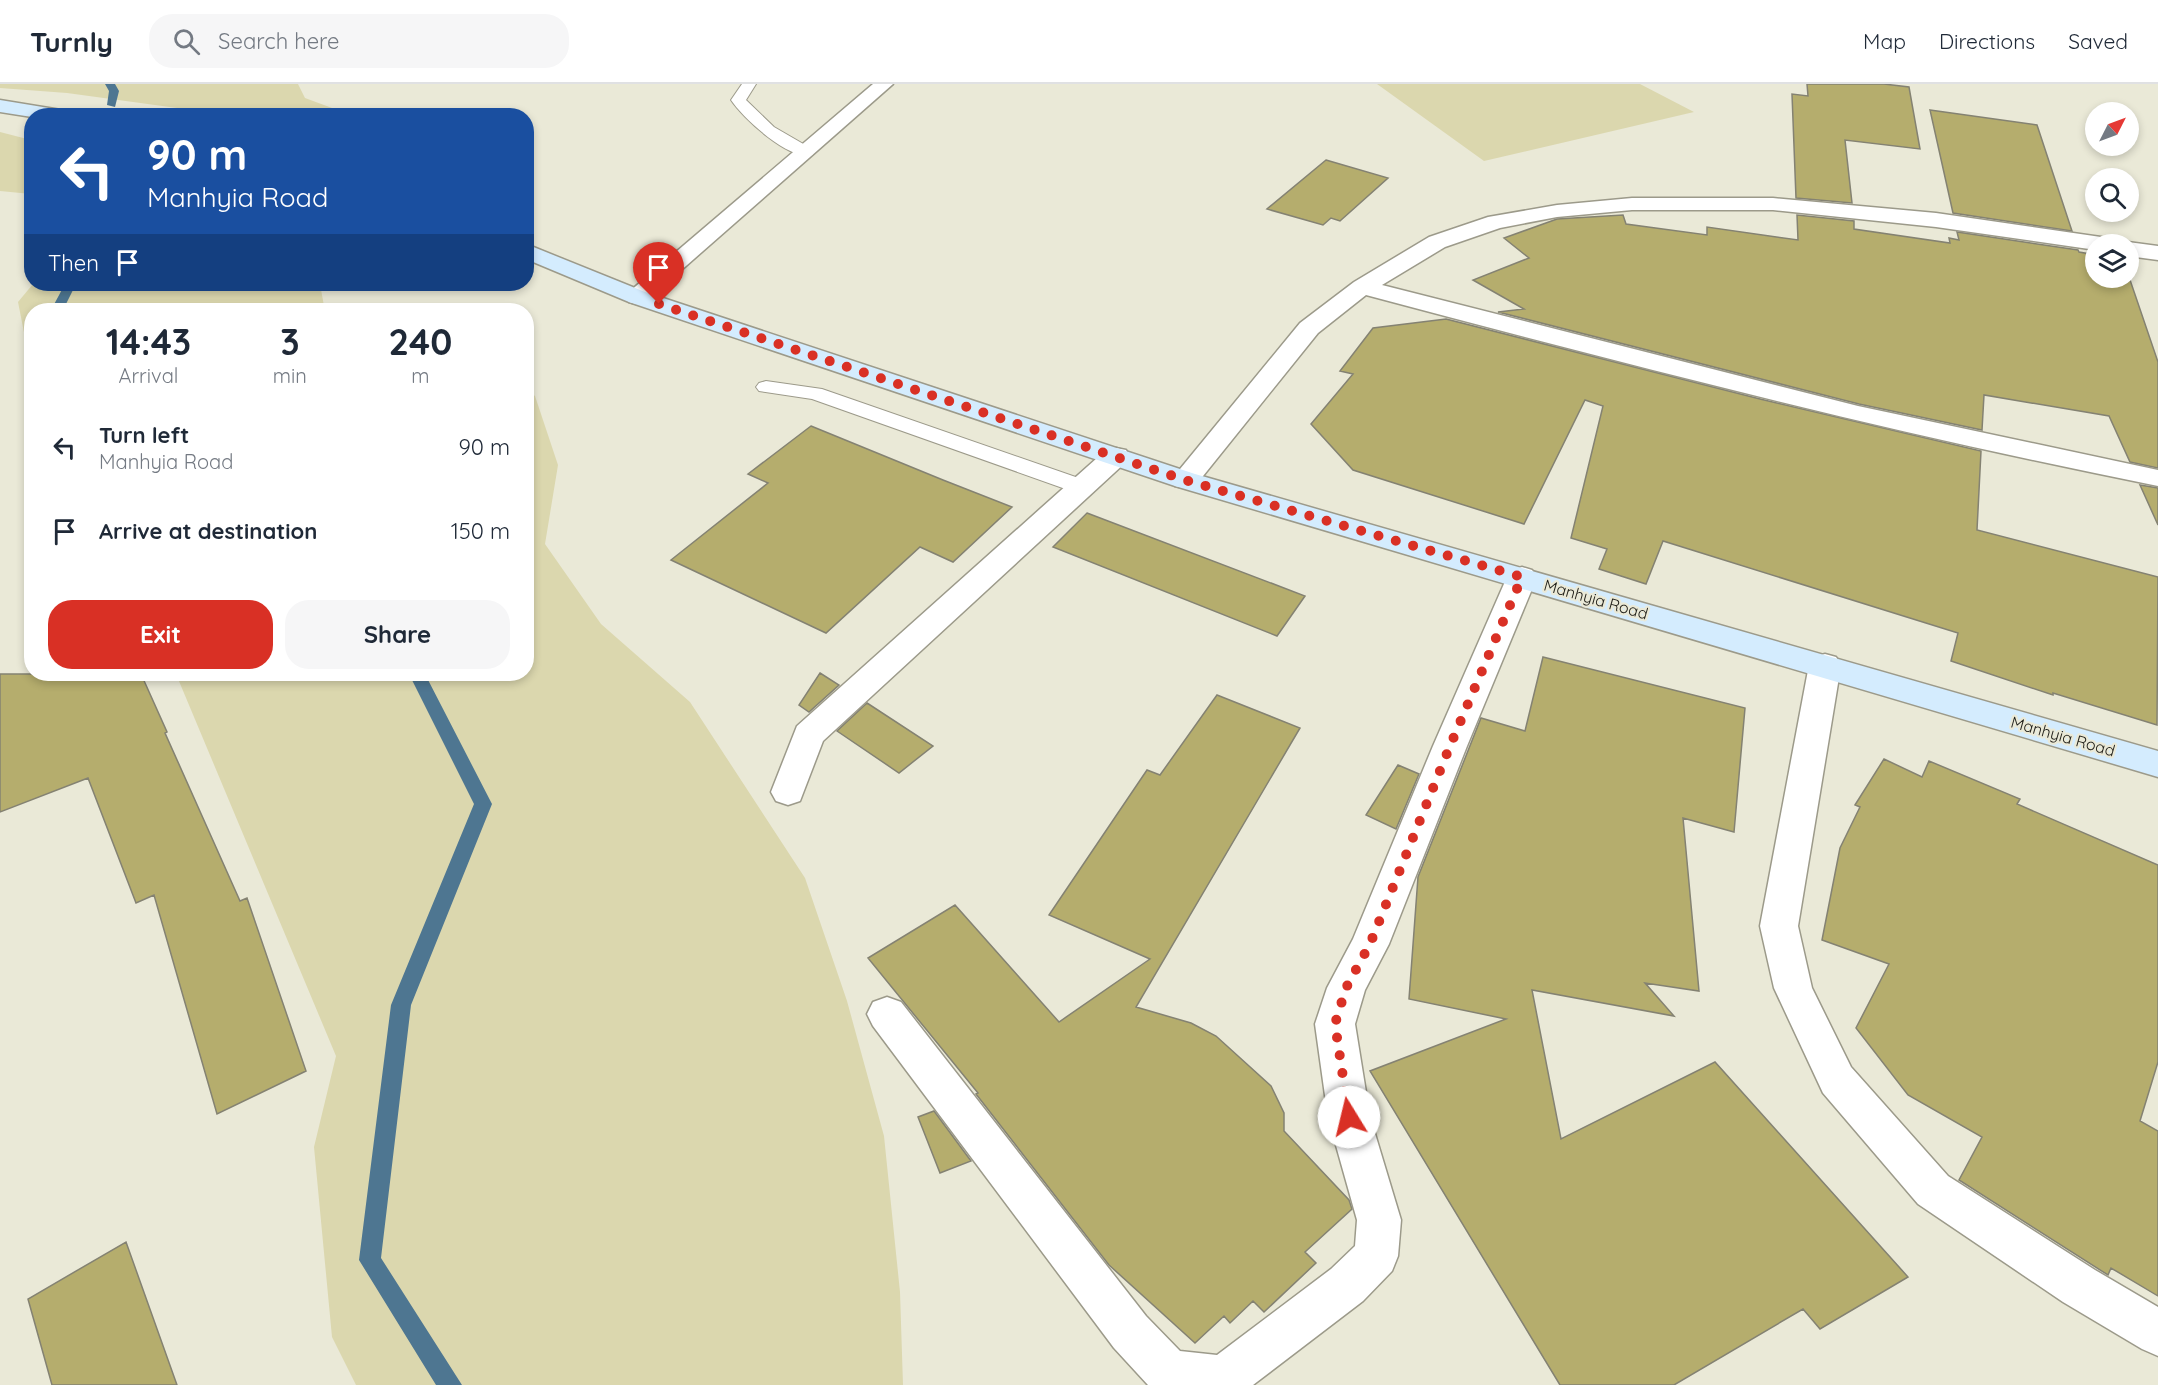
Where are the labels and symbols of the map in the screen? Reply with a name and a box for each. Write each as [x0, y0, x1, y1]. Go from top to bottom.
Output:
north arrow [2085, 102, 2139, 156]
pin [633, 242, 684, 304]
street label: Manhyia Road [1542, 575, 1650, 623]
street label: Manhyia Road [2009, 712, 2117, 760]
position arrow [1317, 1085, 1381, 1149]

